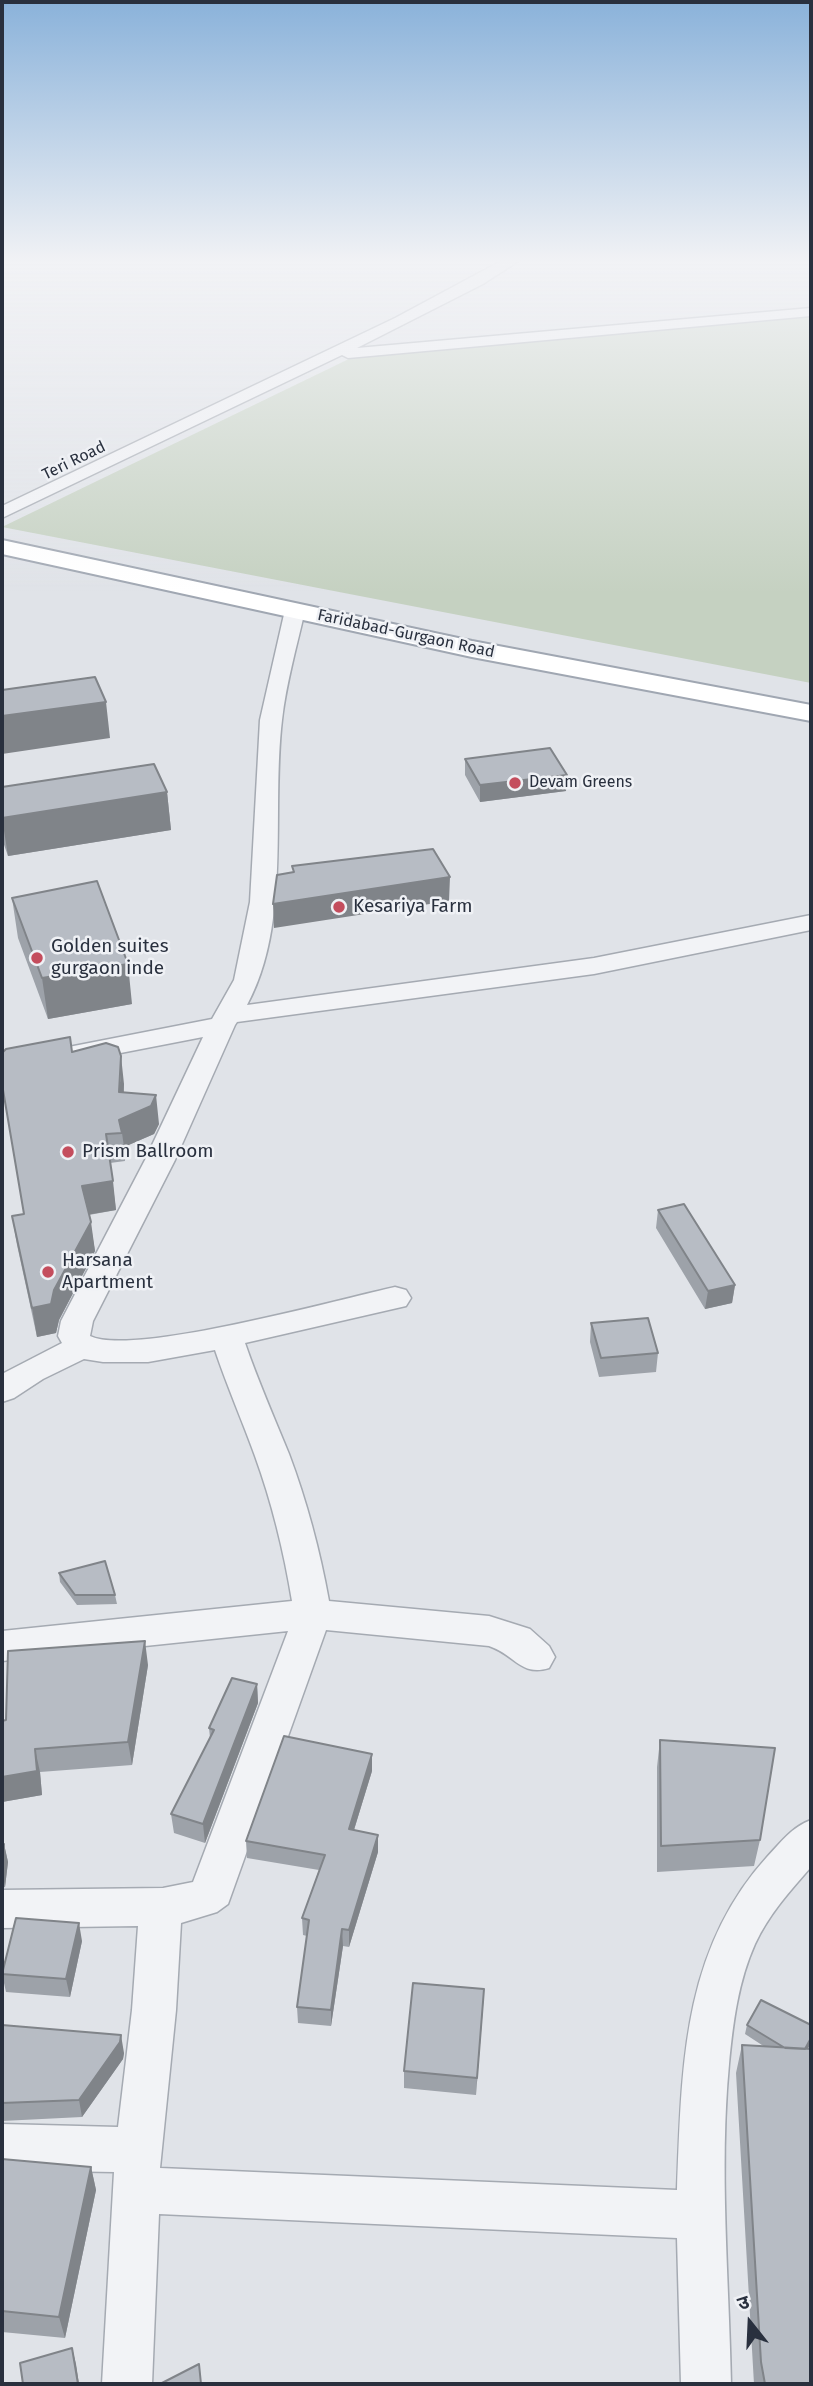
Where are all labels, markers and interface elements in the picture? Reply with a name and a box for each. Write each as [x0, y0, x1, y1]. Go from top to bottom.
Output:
street label: Teri Road [39, 437, 109, 485]
street label: Faridabad-Gurgaon Road [316, 606, 496, 662]
place label: Devam Greens [529, 773, 632, 793]
marker: Devam Greens [507, 775, 523, 791]
place label: Kesariya Farm [353, 896, 473, 918]
marker: Kesariya Farm [331, 899, 347, 915]
place label: Golden suites gurgaon inde [51, 936, 169, 980]
marker: Golden suites gurgaon inde [29, 950, 45, 966]
place label: Prism Ballroom [82, 1141, 214, 1163]
marker: Prism Ballroom [60, 1144, 76, 1160]
place label: Harsana Apartment [62, 1250, 153, 1294]
marker: Harsana Apartment [40, 1264, 56, 1280]
north arrow [715, 2288, 785, 2358]
text: उ [735, 2290, 752, 2315]

